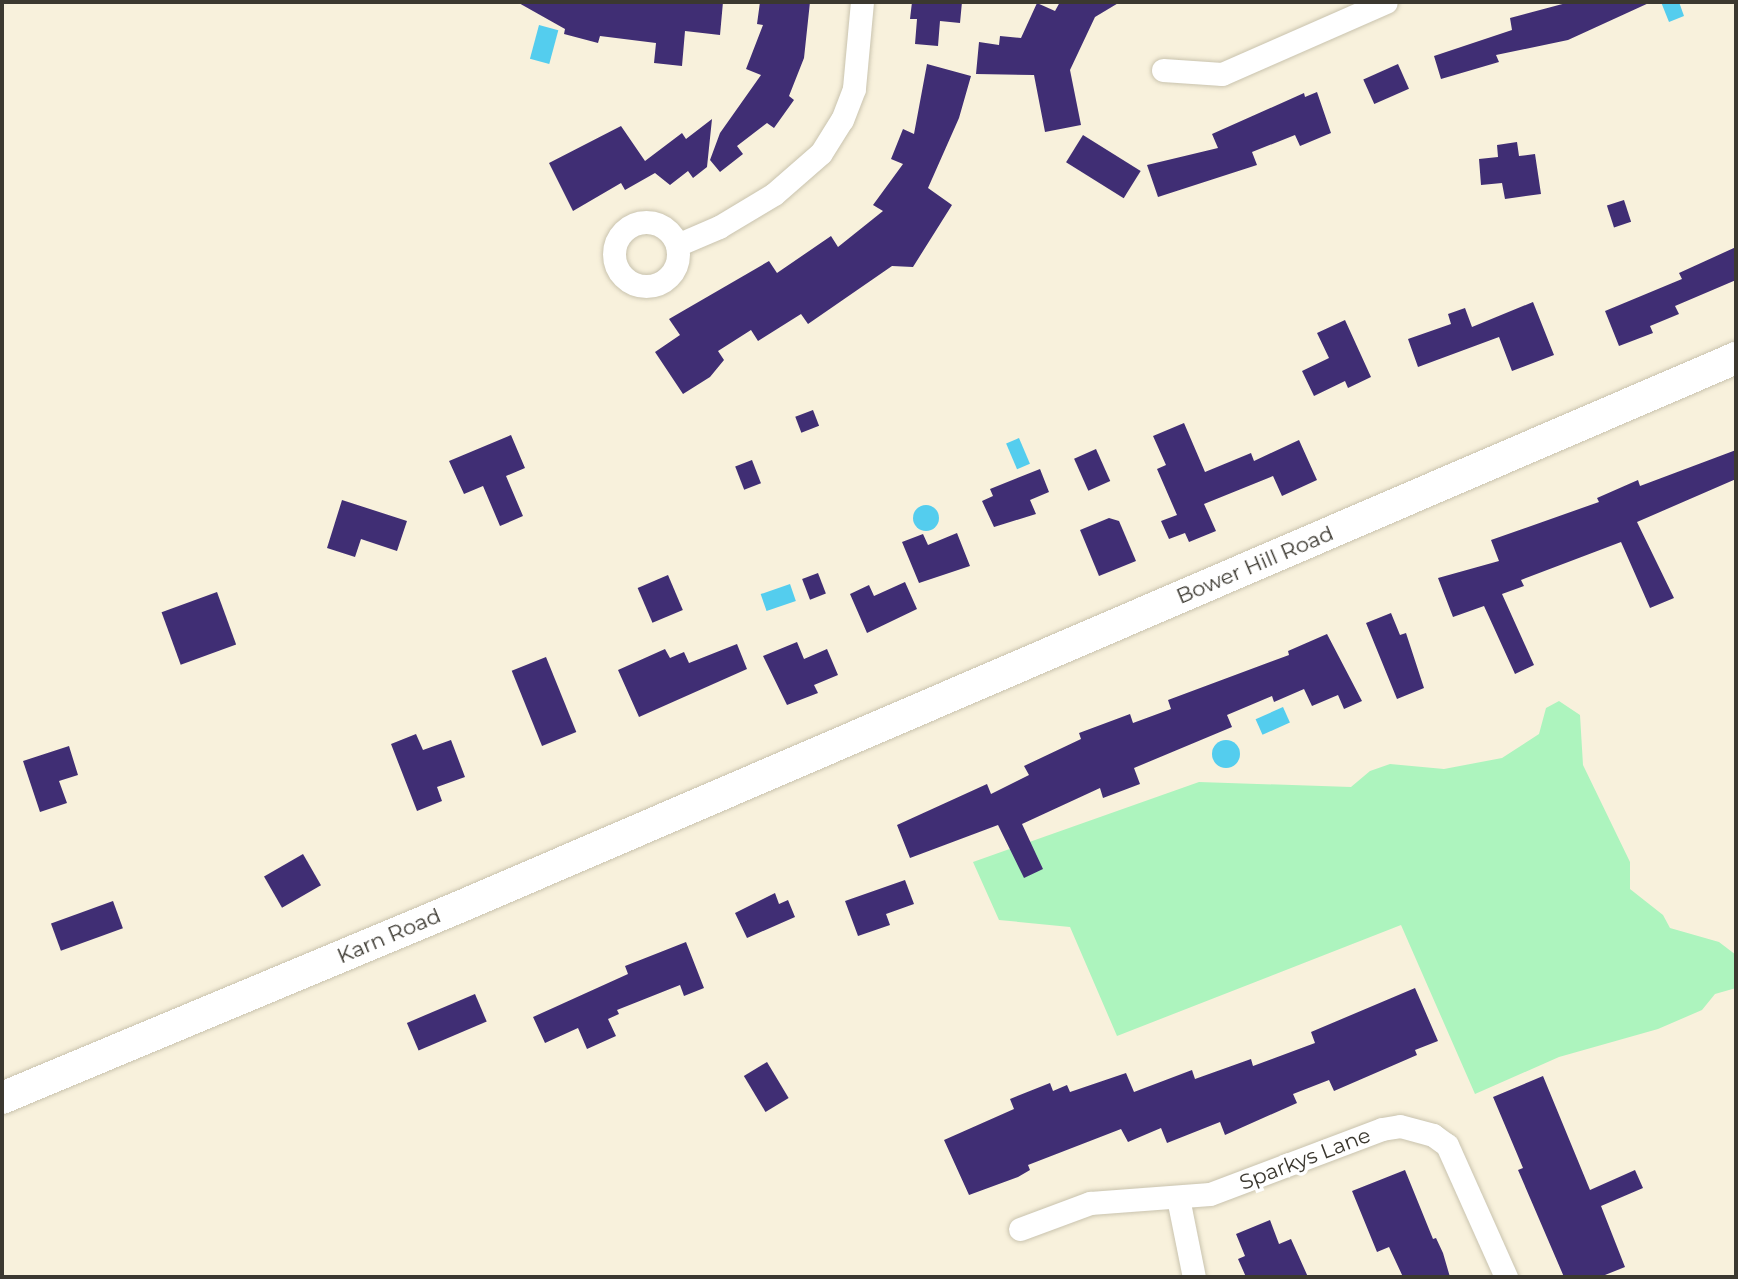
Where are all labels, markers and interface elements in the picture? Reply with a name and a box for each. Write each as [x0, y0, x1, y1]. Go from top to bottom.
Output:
street label: Bower Hill Road [1173, 521, 1337, 609]
street label: Karn Road [333, 903, 445, 969]
street label: Sparkys Lane [1236, 1122, 1374, 1196]

